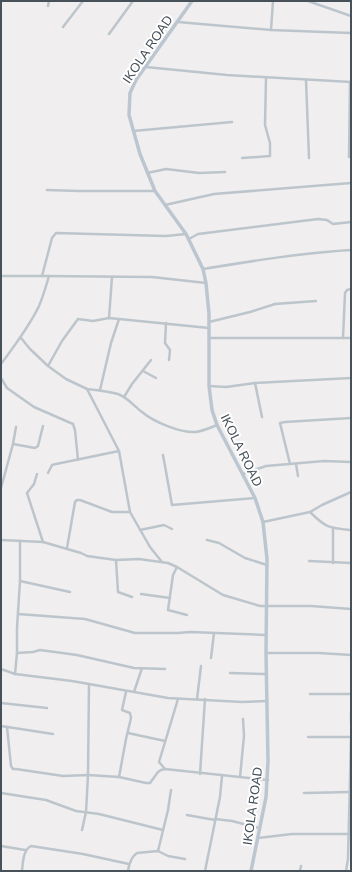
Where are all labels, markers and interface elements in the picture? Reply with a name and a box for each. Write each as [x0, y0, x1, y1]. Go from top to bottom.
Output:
street label: IKOLA ROAD [119, 12, 176, 86]
street label: IKOLA ROAD [218, 412, 266, 489]
street label: IKOLA ROAD [240, 766, 265, 846]

